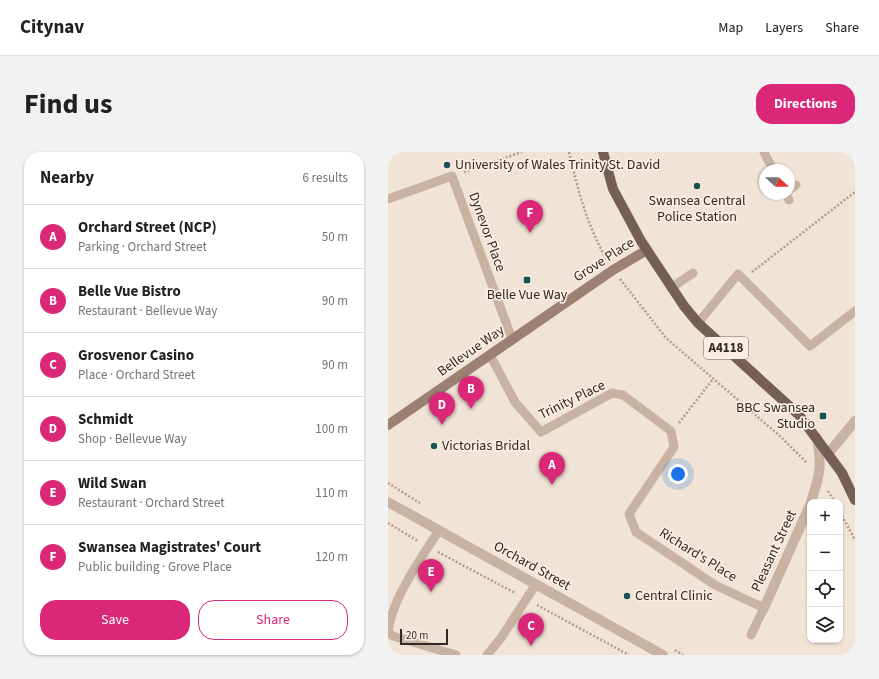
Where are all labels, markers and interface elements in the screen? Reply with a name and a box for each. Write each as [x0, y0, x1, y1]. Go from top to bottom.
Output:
text: Citynav [20, 14, 84, 41]
text: Map [718, 18, 743, 38]
text: Layers [765, 18, 803, 38]
text: Share [825, 18, 859, 38]
text: Find us [24, 84, 112, 124]
button: Directions [756, 84, 855, 124]
place label: University of Wales Trinity St. David [455, 155, 660, 175]
marker: University of Wales Trinity St. David [442, 160, 452, 170]
north arrow [759, 164, 795, 200]
text: Nearby [40, 166, 94, 190]
text: 6 results [303, 169, 348, 187]
marker: Swansea Central Police Station [692, 181, 702, 191]
street label: Dynevor Place [463, 190, 511, 275]
place label: Swansea Central Police Station [648, 191, 746, 227]
pin: F [517, 200, 543, 233]
text: Orchard Street (NCP) [78, 217, 217, 238]
text: A [49, 228, 57, 246]
text: 50 m [322, 228, 348, 246]
street label: Grove Place [570, 233, 638, 287]
text: Parking · Orchard Street [78, 238, 207, 256]
marker: Belle Vue Way [522, 275, 532, 285]
text: Belle Vue Bistro [78, 281, 181, 302]
place label: Belle Vue Way [487, 285, 568, 305]
text: B [49, 292, 57, 310]
text: 90 m [322, 292, 348, 310]
text: Restaurant · Bellevue Way [78, 302, 217, 320]
street label: Bellevue Way [433, 320, 509, 381]
road number: A4118 [704, 337, 748, 359]
text: Grosvenor Casino [78, 345, 194, 366]
text: C [49, 356, 57, 374]
text: 90 m [322, 356, 348, 374]
text: Place · Orchard Street [78, 366, 195, 384]
street label: Trinity Place [535, 375, 609, 425]
pin: B [458, 376, 484, 409]
pin: D [429, 392, 455, 425]
place label: BBC Swansea Studio [736, 398, 815, 434]
text: Schmidt [78, 409, 133, 430]
marker: BBC Swansea Studio [818, 411, 828, 421]
text: D [49, 420, 57, 438]
text: 100 m [315, 420, 348, 438]
text: Shop · Bellevue Way [78, 430, 187, 448]
place label: Victorias Bridal [442, 436, 530, 456]
marker: Victorias Bridal [429, 441, 439, 451]
pin: A [539, 452, 565, 485]
your location [668, 464, 688, 484]
text: Wild Swan [78, 473, 147, 494]
text: E [49, 484, 57, 502]
text: 110 m [315, 484, 348, 502]
text: Restaurant · Orchard Street [78, 494, 225, 512]
map controls [807, 499, 843, 643]
button: + [807, 499, 843, 535]
street label: Pleasant Street [746, 506, 802, 595]
street label: Richard's Place [655, 523, 741, 587]
button: − [807, 535, 843, 571]
text: Swansea Magistrates' Court [78, 537, 261, 558]
street label: Orchard Street [490, 537, 574, 596]
text: F [50, 548, 56, 566]
text: 120 m [315, 548, 348, 566]
text: Public building · Grove Place [78, 558, 232, 576]
pin: E [418, 559, 444, 592]
button: locate [807, 571, 843, 607]
place label: Central Clinic [635, 586, 713, 606]
marker: Central Clinic [622, 591, 632, 601]
button: Save [40, 600, 190, 640]
button: Share [198, 600, 348, 640]
button: layers [807, 607, 843, 643]
pin: C [518, 613, 544, 646]
scale bar [400, 627, 448, 646]
text: 20 m [406, 628, 428, 643]

